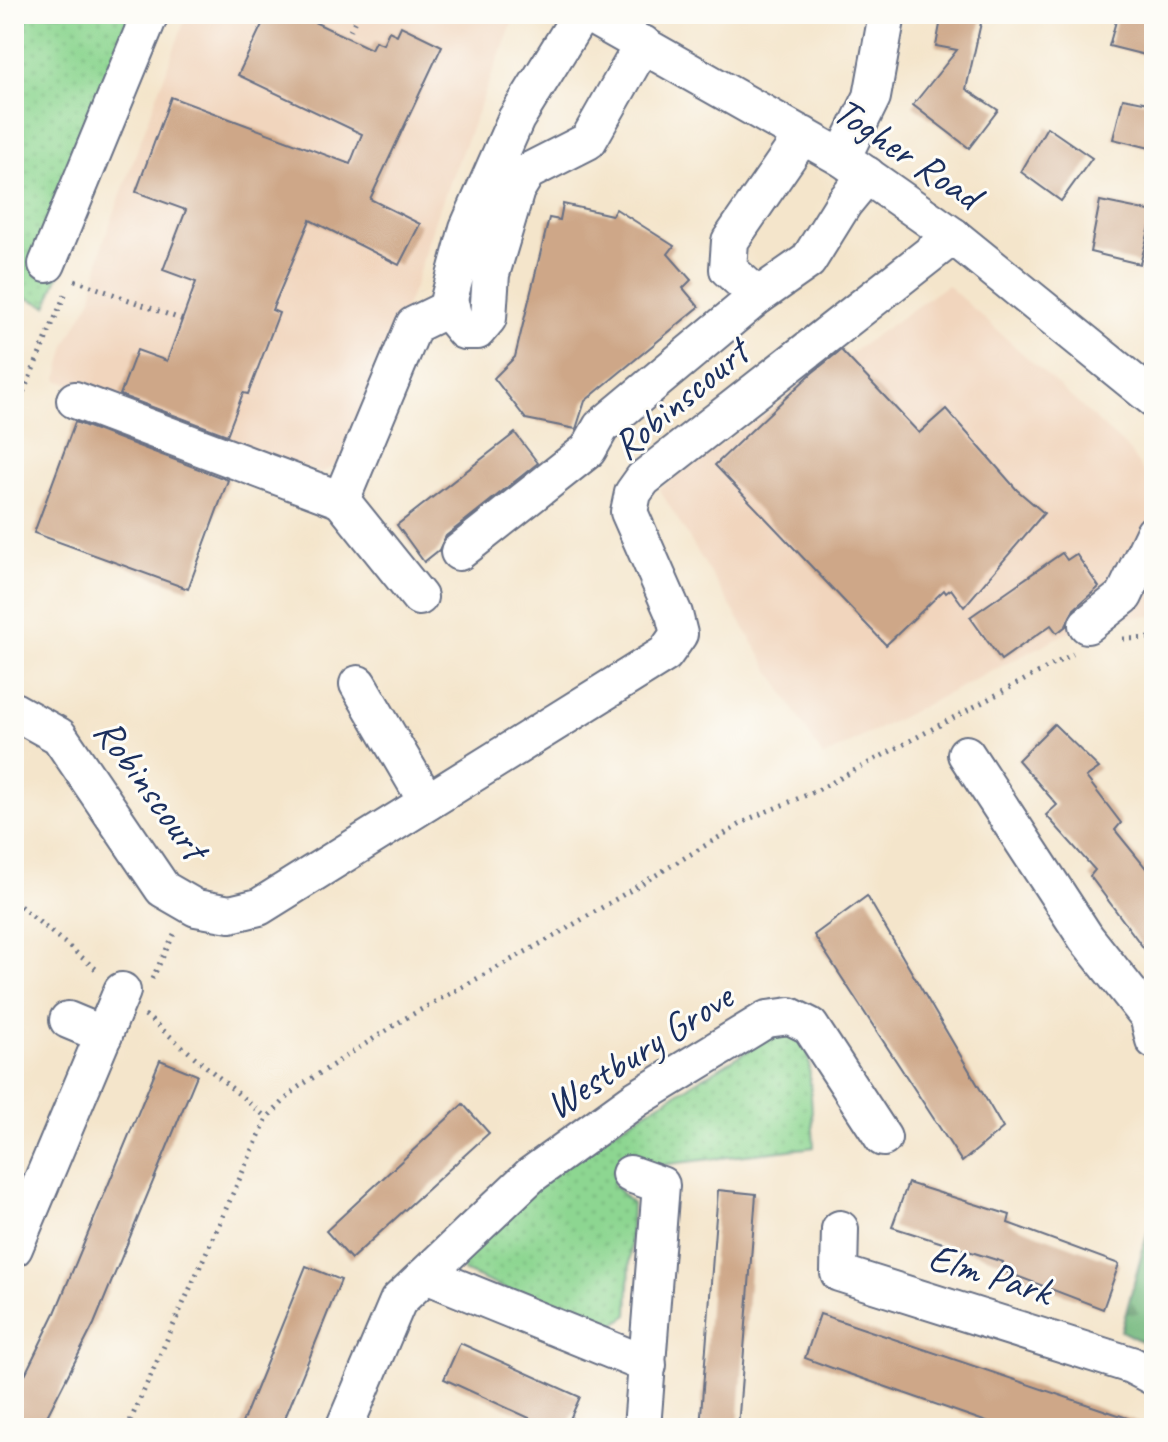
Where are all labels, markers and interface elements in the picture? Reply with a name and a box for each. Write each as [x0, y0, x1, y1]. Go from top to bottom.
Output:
street label: Togher Road [824, 86, 995, 224]
street label: Robinscourt [602, 324, 763, 470]
street label: Robinscourt [83, 709, 222, 874]
street label: Westbury Grove [536, 970, 745, 1130]
street label: Elm Park [923, 1232, 1061, 1317]

